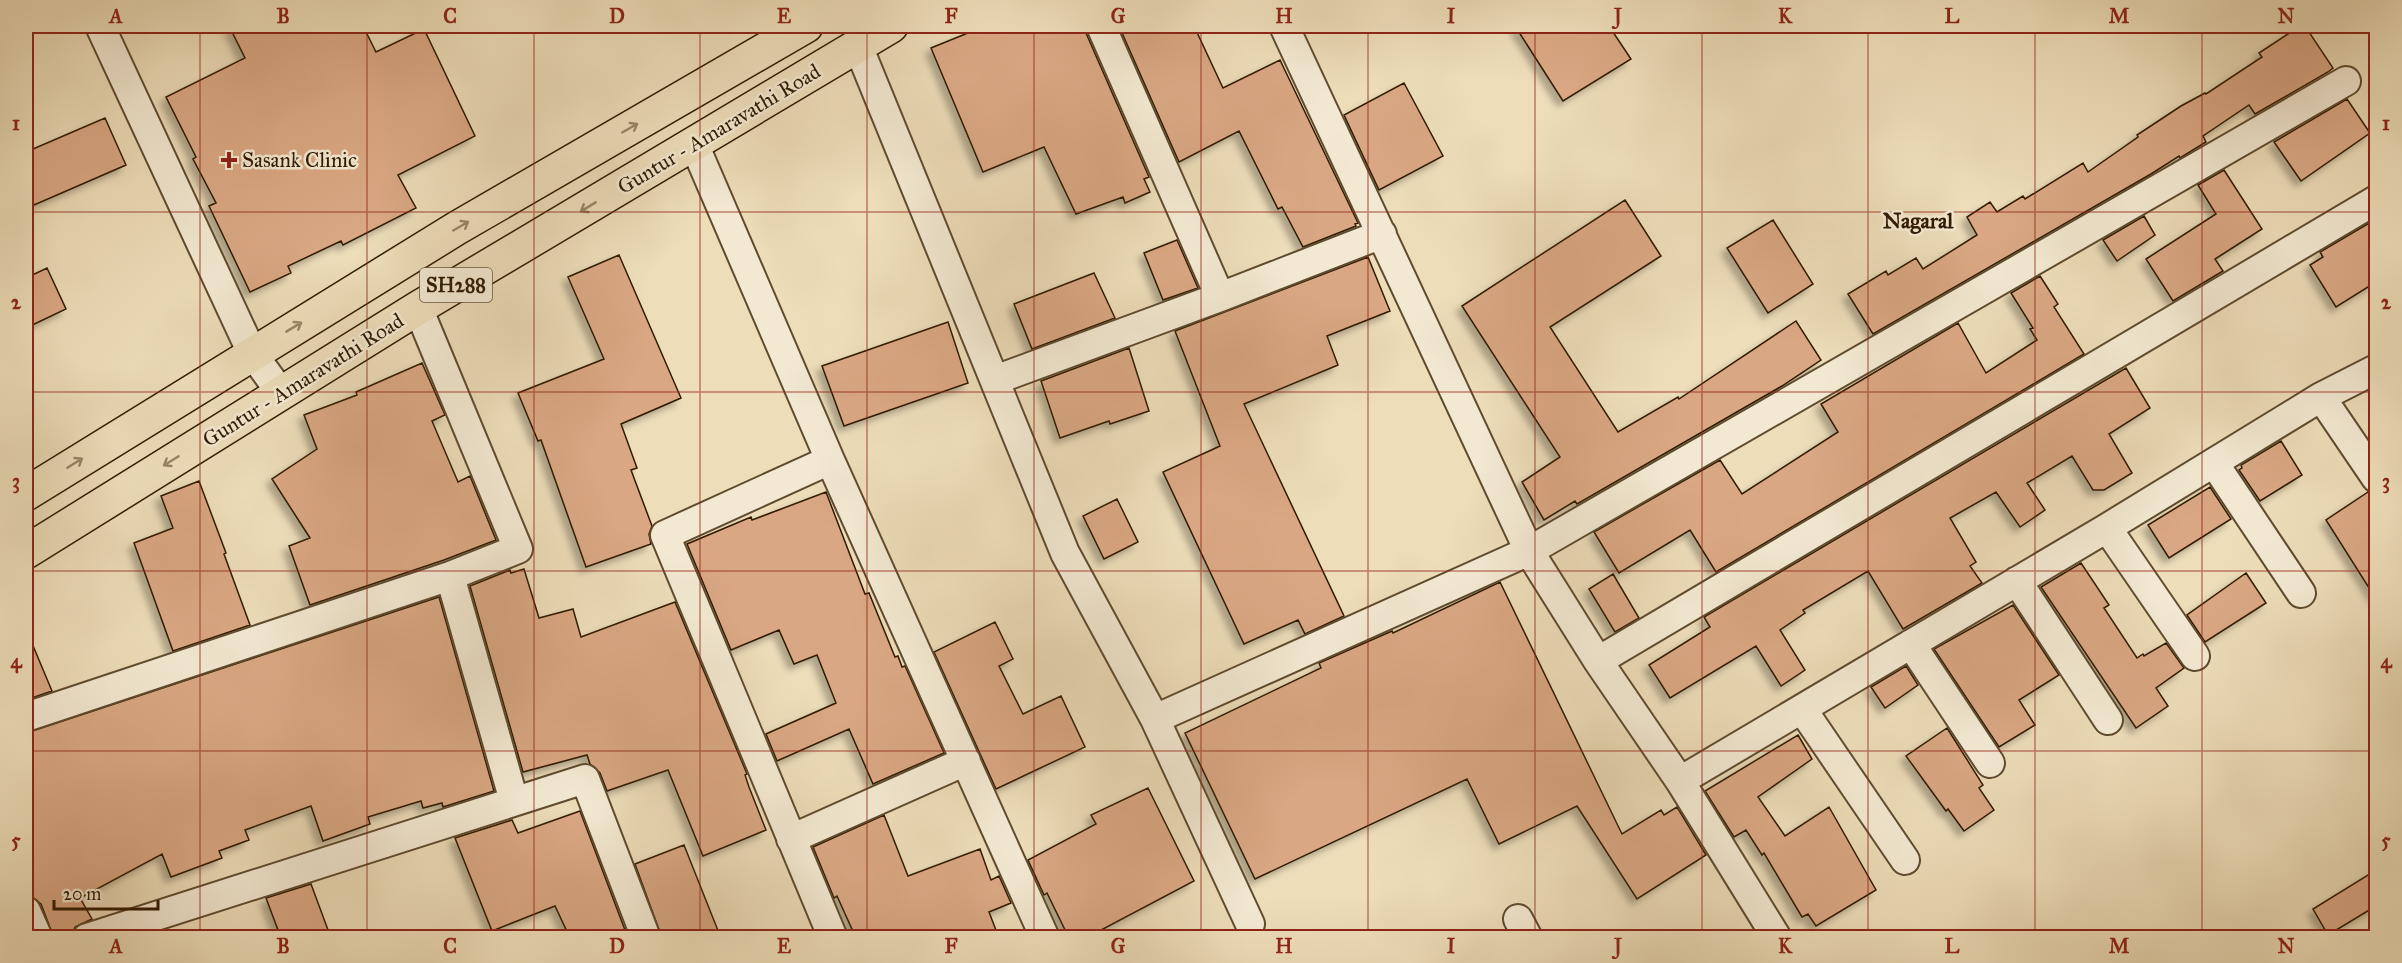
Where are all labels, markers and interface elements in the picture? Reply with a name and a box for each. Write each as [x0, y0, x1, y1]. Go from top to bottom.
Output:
text: A [107, 4, 123, 28]
text: B [276, 4, 290, 28]
text: C [443, 4, 457, 28]
text: D [609, 4, 625, 28]
text: E [777, 4, 792, 28]
text: F [944, 4, 958, 28]
text: G [1111, 4, 1126, 28]
text: H [1275, 4, 1293, 28]
text: I [1447, 4, 1456, 28]
text: J [1611, 4, 1623, 30]
text: K [1778, 4, 1793, 28]
text: L [1945, 4, 1960, 28]
text: M [2109, 4, 2130, 28]
text: N [2278, 4, 2295, 28]
street label: Guntur - Amaravathi Road [613, 58, 826, 200]
text: 1 [12, 111, 20, 135]
text: 1 [2382, 111, 2390, 135]
one-way arrow [621, 122, 638, 134]
place label: Sasank Clinic [242, 147, 357, 173]
marker: Sasank Clinic [220, 151, 238, 169]
one-way arrow [580, 201, 597, 213]
district label: Nagaral [1883, 207, 1954, 234]
one-way arrow [452, 219, 469, 231]
road number: SH288 [420, 268, 492, 302]
text: 2 [11, 290, 22, 314]
text: 2 [2381, 290, 2392, 314]
street label: Guntur - Amaravathi Road [198, 307, 409, 453]
one-way arrow [285, 321, 302, 333]
one-way arrow [163, 456, 180, 468]
one-way arrow [66, 457, 83, 469]
text: 3 [12, 469, 20, 494]
text: 3 [2382, 469, 2390, 494]
text: 4 [10, 649, 22, 674]
text: 4 [2380, 649, 2392, 674]
text: 5 [11, 828, 21, 852]
text: 5 [2381, 828, 2391, 852]
scale bar [54, 873, 158, 911]
text: 20 m [63, 883, 101, 905]
text: A [107, 934, 123, 958]
text: B [276, 934, 290, 958]
text: C [443, 934, 457, 958]
text: D [609, 934, 625, 958]
text: E [777, 934, 792, 958]
text: F [944, 934, 958, 958]
text: G [1111, 934, 1126, 958]
text: H [1275, 934, 1293, 958]
text: I [1447, 934, 1456, 958]
text: J [1611, 934, 1623, 960]
text: K [1778, 934, 1793, 958]
text: L [1945, 934, 1960, 958]
text: M [2109, 934, 2130, 958]
text: N [2278, 934, 2295, 958]

